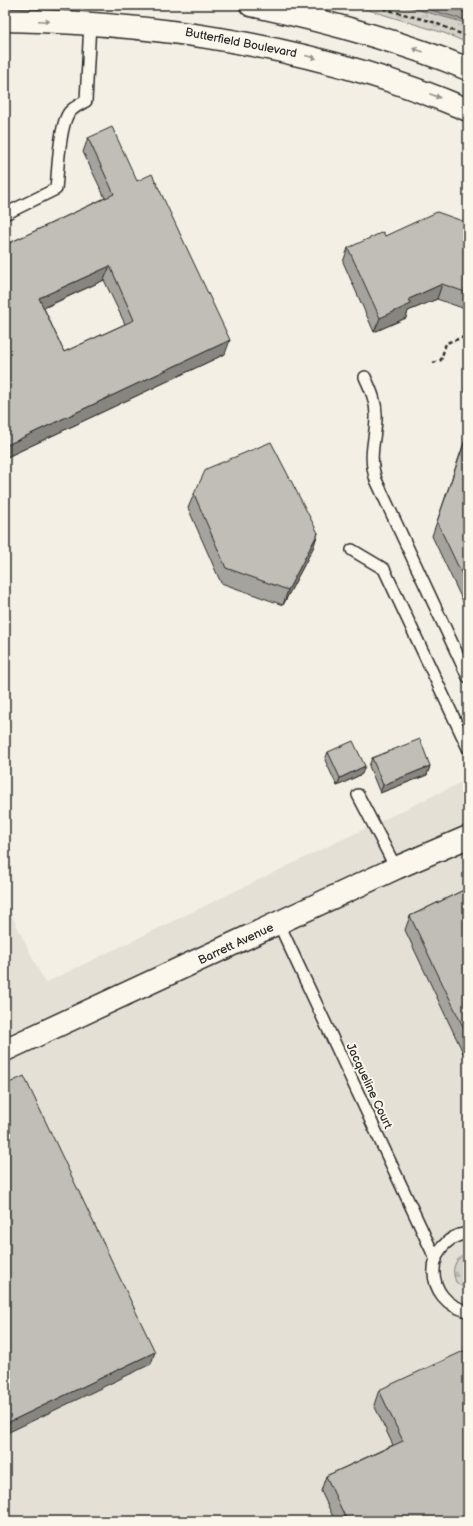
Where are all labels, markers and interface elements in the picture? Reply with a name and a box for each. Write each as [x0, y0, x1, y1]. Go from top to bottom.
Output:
one-way arrow [38, 18, 51, 24]
street label: Butterfield Boulevard [184, 25, 298, 61]
one-way arrow [412, 47, 424, 53]
one-way arrow [305, 54, 317, 60]
one-way arrow [429, 93, 441, 99]
street label: Barrett Avenue [196, 920, 276, 968]
street label: Jacqueline Court [343, 1041, 396, 1131]

